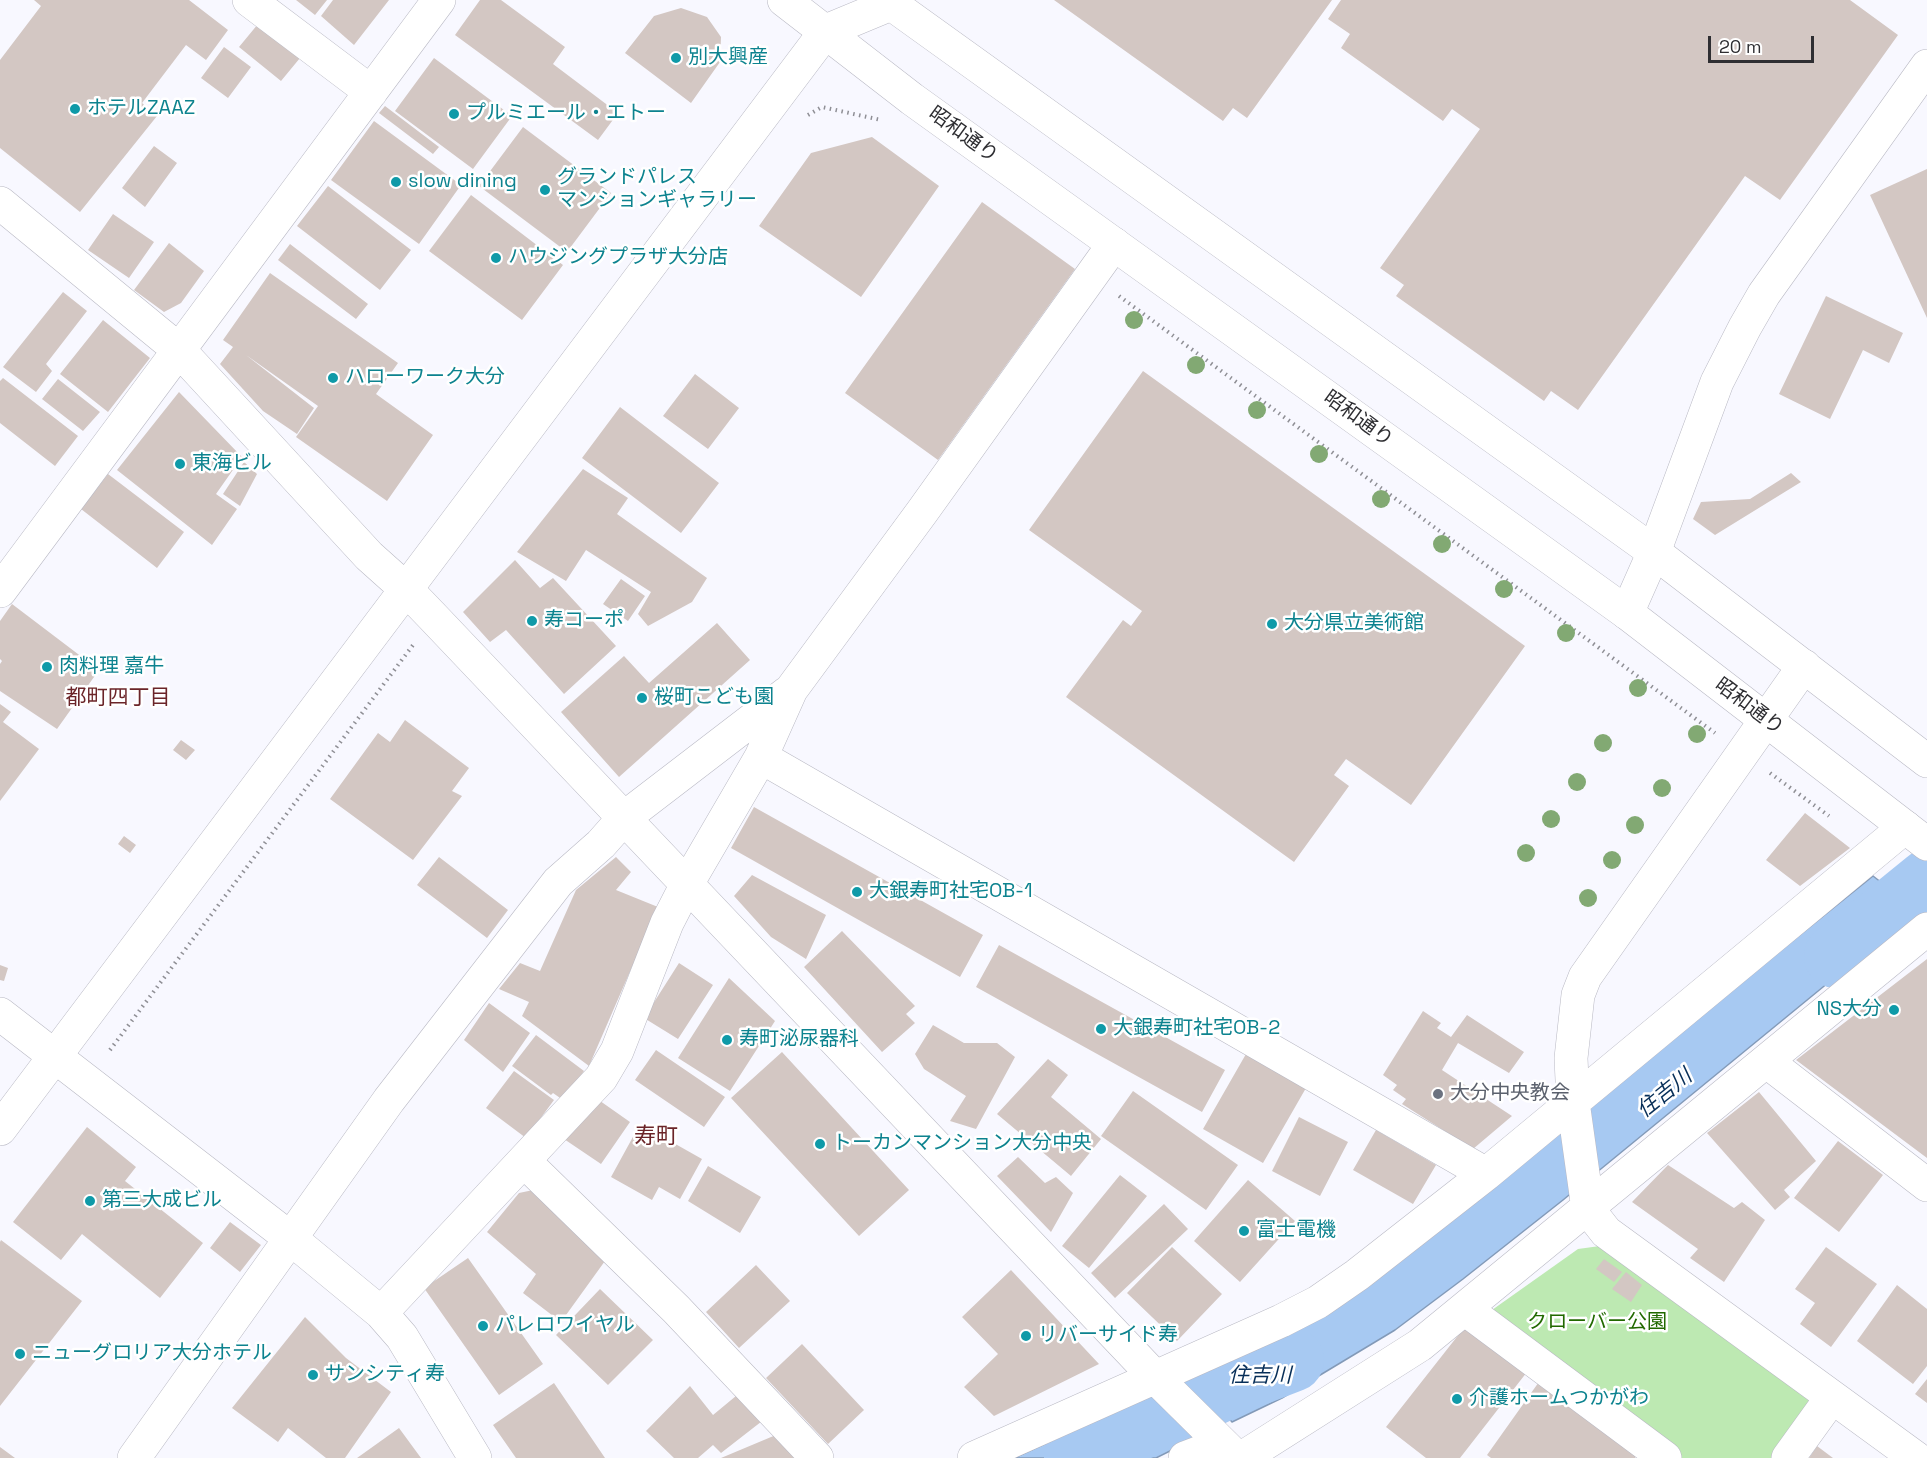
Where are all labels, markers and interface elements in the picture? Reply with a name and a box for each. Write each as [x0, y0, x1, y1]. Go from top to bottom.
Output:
scale bar [1711, 24, 1818, 62]
text: 20 m [1719, 35, 1762, 58]
place label: 別大興産 [688, 46, 768, 70]
marker: 別大興産 [669, 51, 683, 65]
place label: ホテルZAAZ [87, 97, 195, 121]
marker: ホテルZAAZ [68, 102, 82, 116]
place label: プルミエール・エトー [466, 102, 666, 126]
street label: 昭和通り [924, 102, 1002, 168]
marker: プルミエール・エトー [447, 107, 461, 121]
place label: グランドパレス マンションギャラリー [557, 166, 757, 213]
place label: slow dining [408, 170, 517, 194]
marker: slow dining [389, 175, 403, 189]
marker: グランドパレス マンションギャラリー [538, 183, 552, 197]
place label: ハウジングプラザ大分店 [508, 246, 728, 270]
marker: ハウジングプラザ大分店 [489, 251, 503, 265]
place label: ハローワーク大分 [345, 366, 505, 390]
marker: ハローワーク大分 [326, 371, 340, 385]
street label: 昭和通り [1319, 386, 1397, 452]
place label: 東海ビル [192, 452, 272, 476]
marker: 東海ビル [173, 457, 187, 471]
place label: 寿コーポ [544, 609, 624, 633]
place label: 大分県立美術館 [1284, 612, 1424, 636]
marker: 寿コーポ [525, 614, 539, 628]
marker: 大分県立美術館 [1265, 617, 1279, 631]
place label: 肉料理 嘉牛 [59, 655, 164, 679]
marker: 肉料理 嘉牛 [40, 660, 54, 674]
street label: 昭和通り [1710, 673, 1788, 741]
district label: 都町四丁目 [66, 685, 170, 711]
place label: 桜町こども園 [654, 686, 774, 710]
marker: 桜町こども園 [635, 691, 649, 705]
place label: 大銀寿町社宅OB-1 [869, 880, 1033, 904]
marker: 大銀寿町社宅OB-1 [850, 885, 864, 899]
place label: NS大分 [1816, 998, 1882, 1022]
marker: NS大分 [1887, 1003, 1901, 1017]
place label: 大銀寿町社宅OB-2 [1113, 1017, 1280, 1041]
marker: 大銀寿町社宅OB-2 [1094, 1022, 1108, 1036]
place label: 寿町泌尿器科 [739, 1028, 859, 1052]
marker: 寿町泌尿器科 [720, 1033, 734, 1047]
water label: 住吉川 [1633, 1064, 1697, 1124]
place label: 大分中央教会 [1450, 1082, 1570, 1106]
marker: 大分中央教会 [1431, 1087, 1445, 1101]
district label: 寿町 [634, 1124, 678, 1150]
place label: トーカンマンション大分中央 [832, 1132, 1092, 1156]
marker: トーカンマンション大分中央 [813, 1137, 827, 1151]
place label: 第三大成ビル [102, 1189, 222, 1213]
marker: 第三大成ビル [83, 1194, 97, 1208]
place label: 富士電機 [1256, 1219, 1336, 1243]
marker: 富士電機 [1237, 1224, 1251, 1238]
park label: クローバー公園 [1527, 1311, 1667, 1335]
place label: パレロワイヤル [495, 1314, 635, 1338]
marker: パレロワイヤル [476, 1319, 490, 1333]
place label: リバーサイド寿 [1038, 1324, 1178, 1348]
marker: リバーサイド寿 [1019, 1329, 1033, 1343]
place label: ニューグロリア大分ホテル [32, 1342, 272, 1366]
marker: ニューグロリア大分ホテル [13, 1347, 27, 1361]
place label: サンシティ寿 [325, 1363, 445, 1387]
water label: 住吉川 [1229, 1363, 1291, 1389]
marker: サンシティ寿 [306, 1368, 320, 1382]
place label: 介護ホームつかがわ [1469, 1387, 1649, 1411]
marker: 介護ホームつかがわ [1450, 1392, 1464, 1406]

